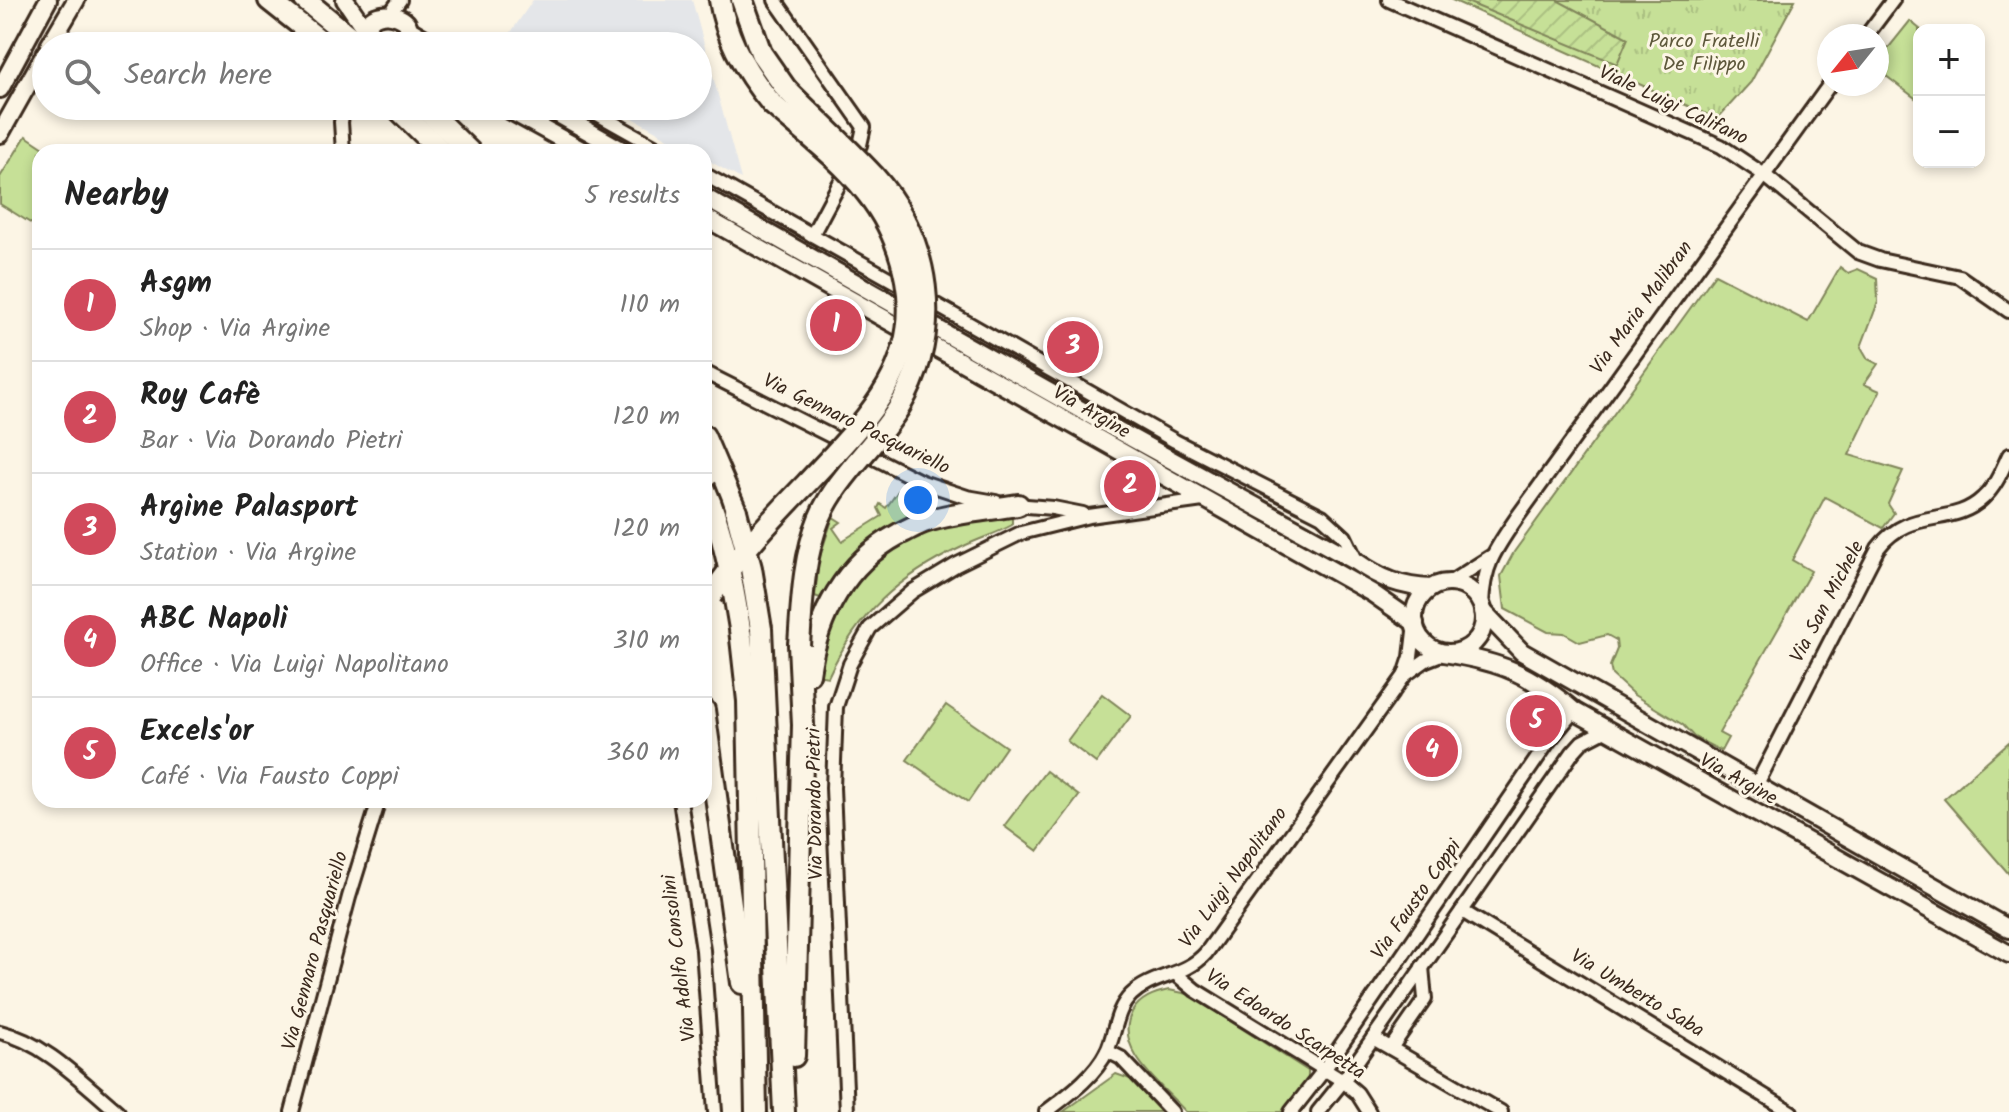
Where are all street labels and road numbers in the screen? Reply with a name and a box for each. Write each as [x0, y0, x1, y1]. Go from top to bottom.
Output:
street label: Viale Luigi Califano [1593, 57, 1753, 155]
street label: Via Maria Malibran [1582, 234, 1702, 382]
street label: Via Gennaro Pasquariello [757, 366, 955, 484]
street label: Via Argine [1046, 378, 1136, 448]
street label: Via San Michele [1782, 535, 1874, 669]
street label: Via Dorando Pietri [799, 726, 833, 880]
street label: Via Argine [1693, 745, 1783, 815]
street label: Via Luigi Napolitano [1172, 800, 1296, 956]
street label: Via Fausto Coppi [1364, 832, 1471, 967]
street label: Via Gennaro Pasquariello [274, 848, 358, 1054]
street label: Via Adolfo Consolini [654, 872, 706, 1043]
street label: Via Umberto Saba [1564, 941, 1710, 1047]
street label: Via Edoardo Scarpetta [1198, 961, 1372, 1089]

